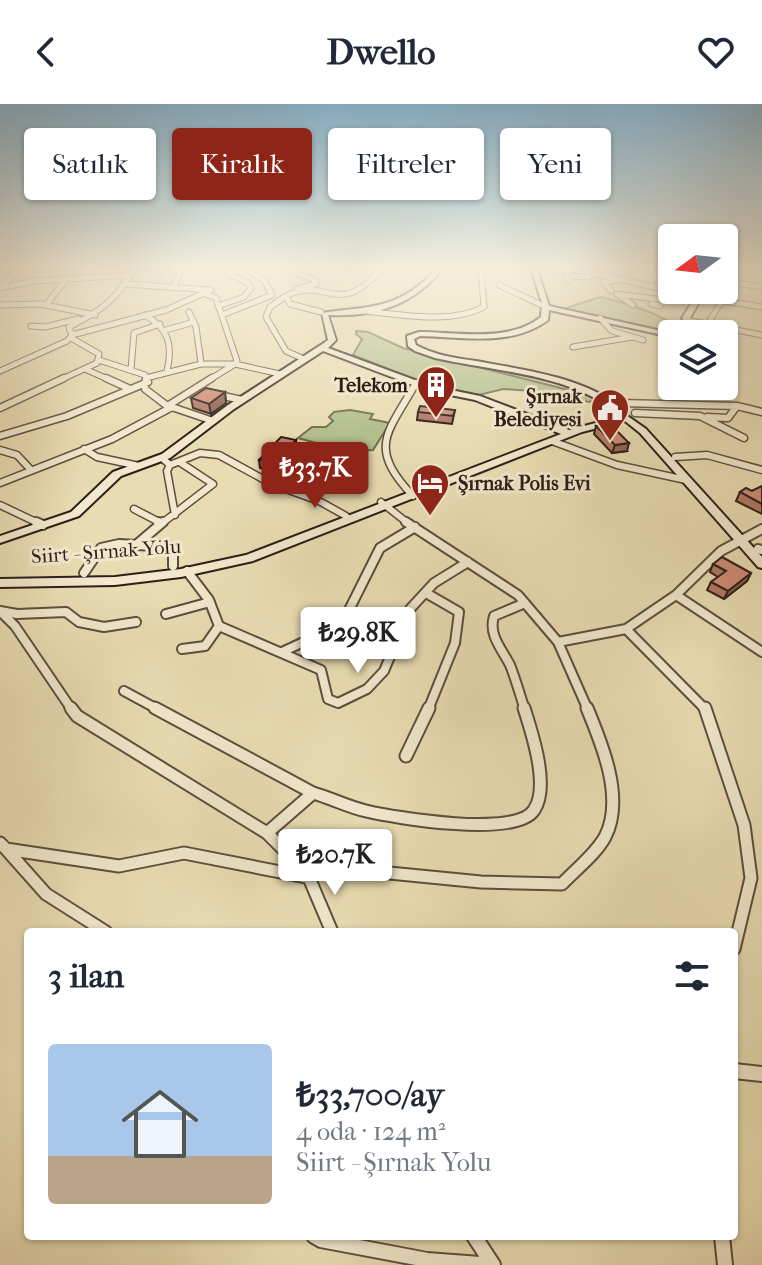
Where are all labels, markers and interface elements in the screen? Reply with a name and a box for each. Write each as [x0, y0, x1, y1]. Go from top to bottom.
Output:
icon: back [24, 30, 68, 74]
icon: heart [694, 30, 738, 74]
text: Dwello [326, 31, 436, 73]
chip: Satılık [24, 128, 156, 200]
chip: Kiralık [172, 128, 312, 200]
chip: Filtreler [328, 128, 484, 200]
chip: Yeni [500, 128, 611, 200]
north arrow [658, 224, 738, 304]
map controls [658, 224, 738, 400]
button: layers [658, 320, 738, 400]
building icon: Telekom [415, 364, 457, 419]
place label: Telekom [334, 374, 408, 397]
place label: Şırnak Belediyesi [494, 385, 583, 431]
public building icon: Şırnak Belediyesi [589, 387, 631, 442]
pin: ₺33.7K [250, 442, 380, 510]
text: ₺33.7K [279, 452, 351, 483]
hotel icon: Şırnak Polis Evi [409, 462, 451, 517]
place label: Şırnak Polis Evi [458, 472, 592, 496]
street label: Siirt - Şırnak Yolu [30, 535, 183, 568]
pin: ₺29.8K [293, 607, 423, 675]
text: ₺29.8K [319, 617, 397, 648]
pin: ₺20.7K [270, 829, 400, 897]
text: ₺20.7K [296, 839, 374, 870]
icon: filters [670, 954, 714, 998]
text: 3 ilan [48, 956, 124, 996]
text: ₺33,700/ay [296, 1075, 444, 1115]
icon: home [112, 1076, 208, 1172]
text: 4 oda · 124 m² [296, 1116, 445, 1147]
text: Siirt - Şırnak Yolu [296, 1147, 491, 1178]

